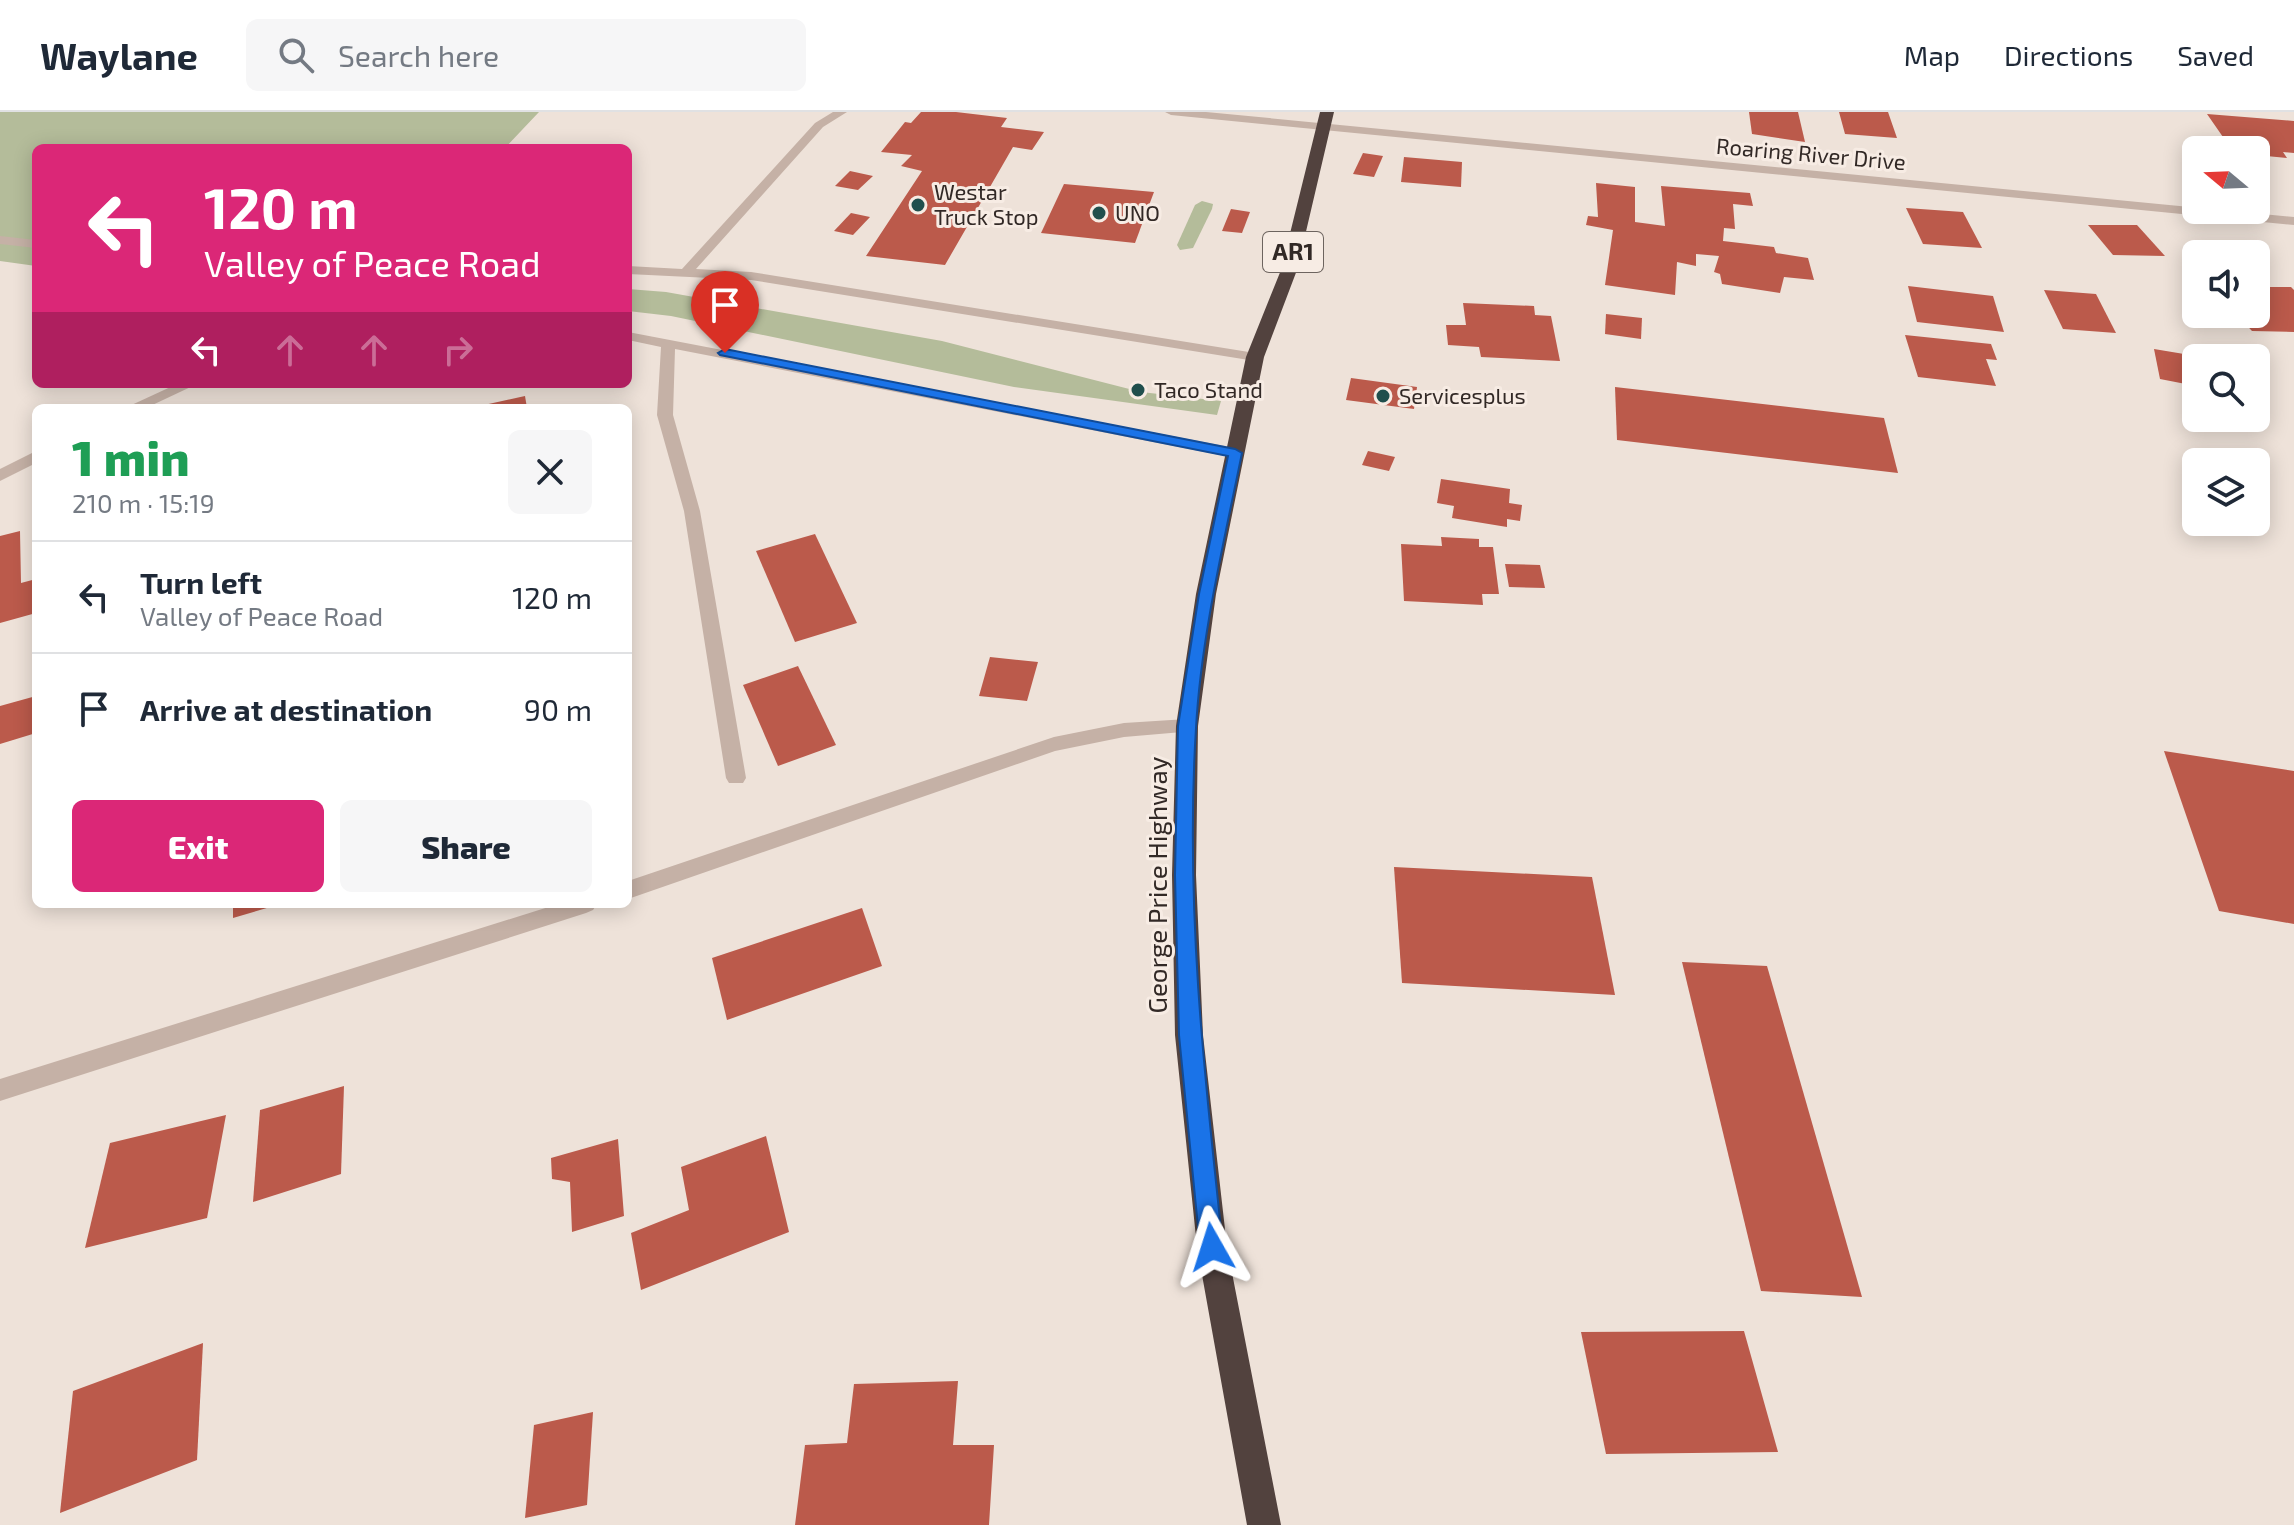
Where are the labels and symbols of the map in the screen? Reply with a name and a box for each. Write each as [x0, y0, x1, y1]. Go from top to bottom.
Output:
street label: Roaring River Drive [1715, 132, 1907, 174]
north arrow [2182, 136, 2270, 224]
place label: Westar Truck Stop [934, 178, 1039, 229]
marker: Westar Truck Stop [909, 196, 927, 214]
place label: UNO [1115, 199, 1160, 225]
marker: UNO [1090, 204, 1108, 222]
road number: AR1 [1263, 232, 1323, 272]
pin [691, 271, 759, 353]
place label: Taco Stand [1154, 376, 1263, 402]
marker: Taco Stand [1129, 381, 1147, 399]
place label: Servicesplus [1399, 382, 1526, 408]
marker: Servicesplus [1374, 387, 1392, 405]
street label: George Price Highway [1141, 756, 1172, 1013]
position arrow [1170, 1205, 1254, 1289]

